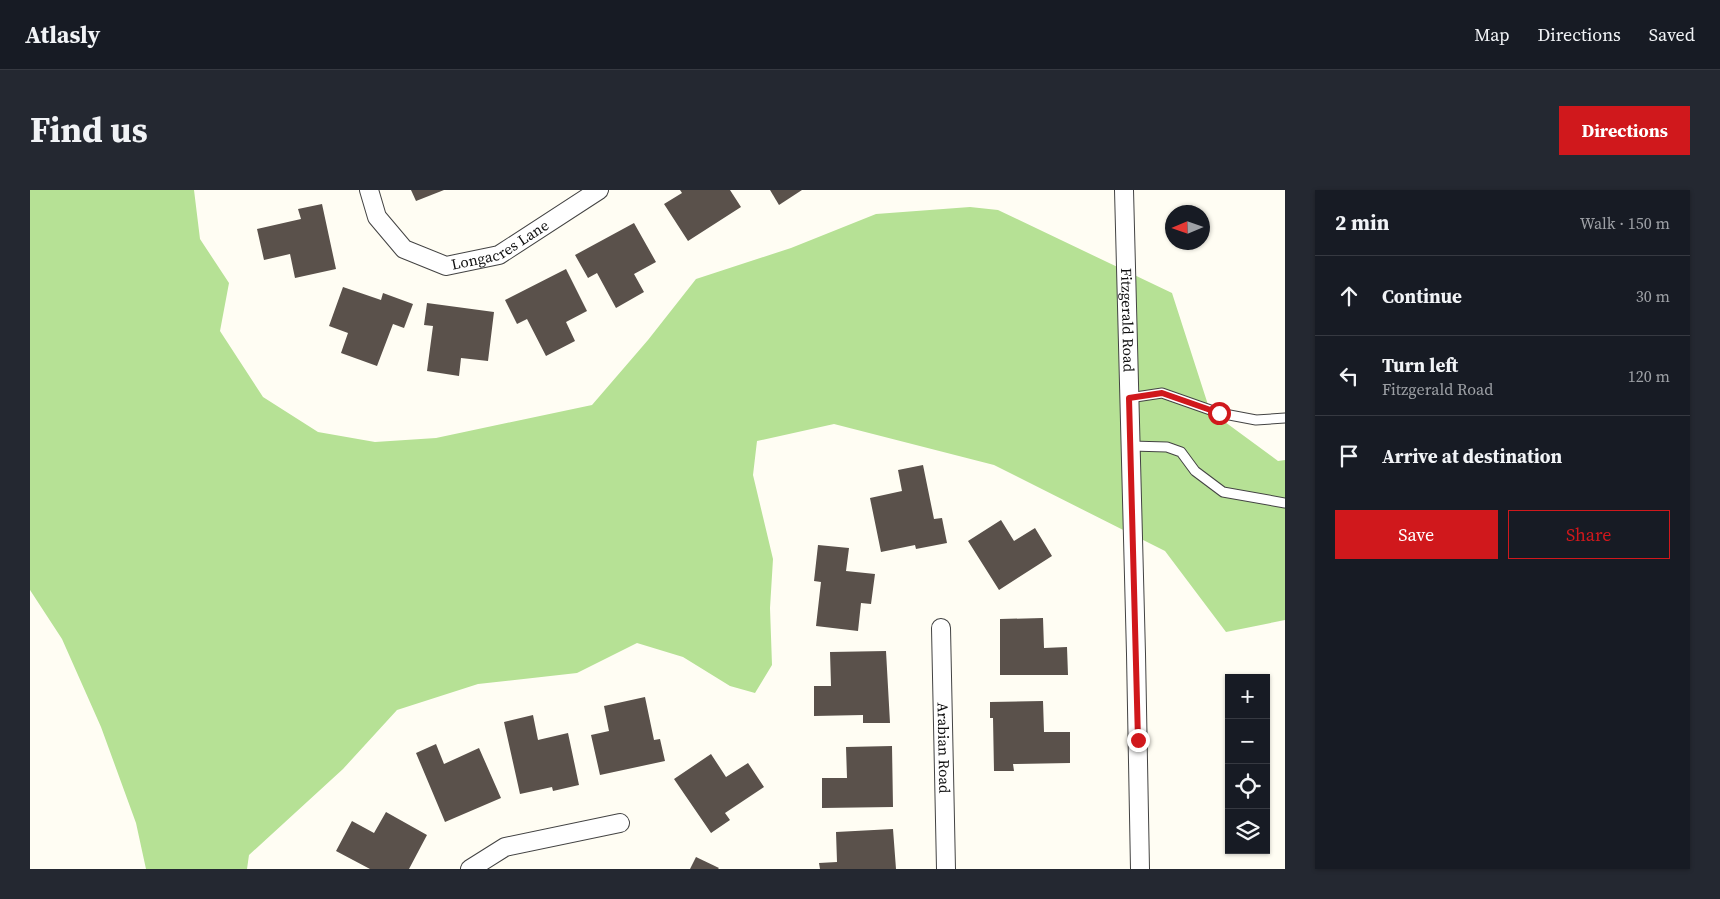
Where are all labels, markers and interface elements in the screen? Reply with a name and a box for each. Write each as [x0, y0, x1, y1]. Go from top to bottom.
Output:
text: Atlasly [25, 18, 100, 51]
text: Map [1474, 22, 1510, 47]
text: Directions [1538, 22, 1621, 47]
text: Saved [1649, 22, 1695, 47]
text: Find us [30, 106, 148, 154]
button: Directions [1559, 106, 1690, 155]
north arrow [1165, 205, 1210, 250]
text: 2 min [1335, 208, 1390, 237]
text: Walk · 150 m [1580, 212, 1670, 234]
street label: Longacres Lane [449, 214, 553, 275]
street label: Fitzgerald Road [1116, 267, 1140, 373]
icon: ahead [1335, 282, 1363, 310]
text: Continue [1382, 283, 1462, 309]
text: 30 m [1636, 285, 1670, 307]
text: Turn left [1382, 352, 1458, 378]
icon: left [1335, 362, 1363, 390]
text: 120 m [1628, 365, 1670, 387]
text: Fitzgerald Road [1382, 378, 1493, 400]
route start [1208, 402, 1231, 425]
icon: arrive [1335, 442, 1363, 470]
text: Arrive at destination [1382, 443, 1562, 469]
button: Save [1335, 510, 1498, 559]
button: Share [1508, 510, 1670, 559]
map controls [1225, 674, 1270, 854]
button: + [1225, 674, 1270, 719]
street label: Arabian Road [933, 702, 955, 794]
button: − [1225, 719, 1270, 764]
route end [1127, 729, 1150, 752]
button: locate [1225, 764, 1270, 809]
button: layers [1225, 809, 1270, 854]

